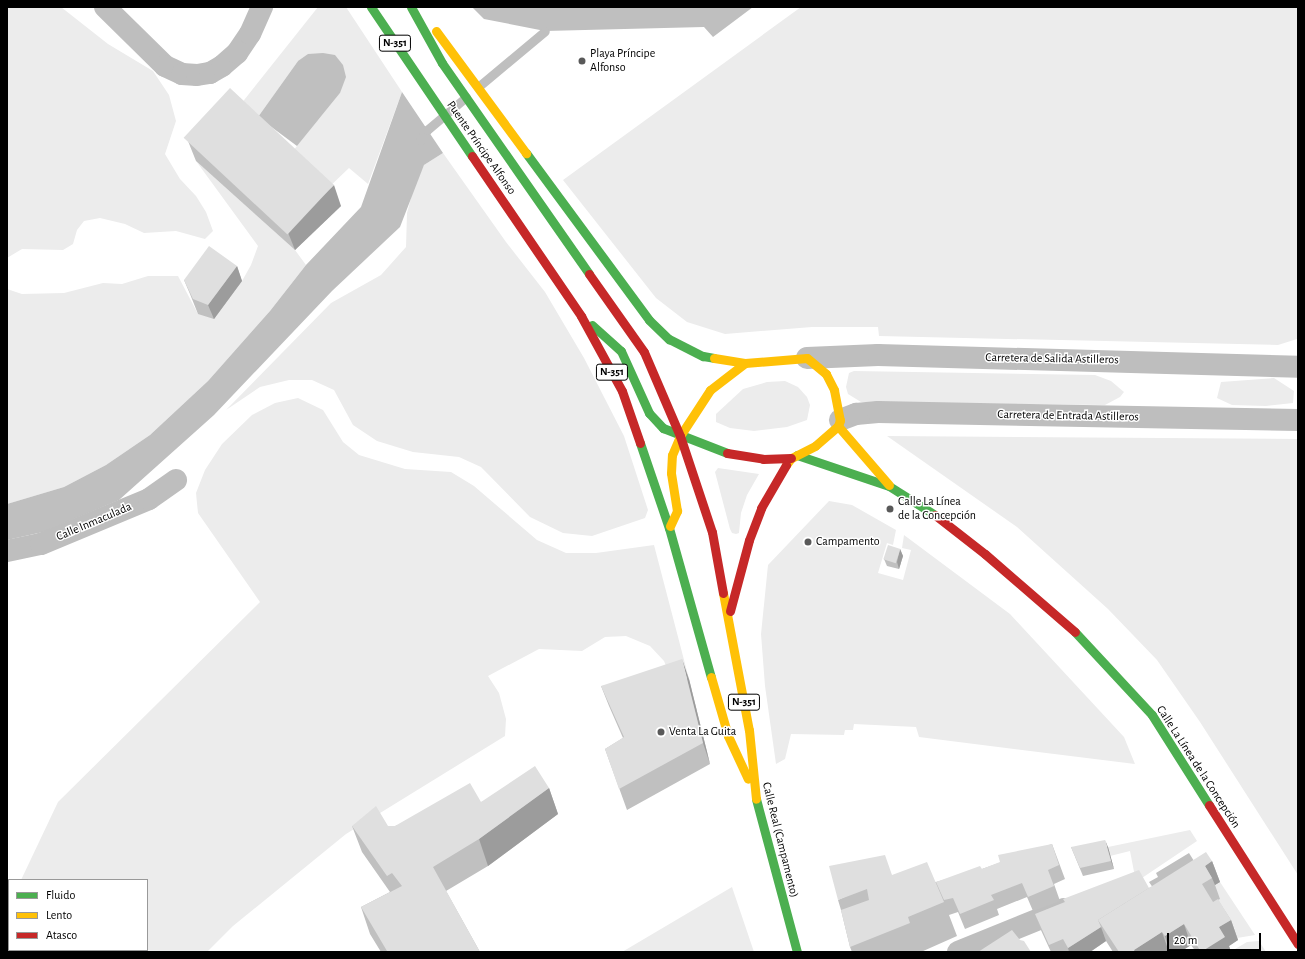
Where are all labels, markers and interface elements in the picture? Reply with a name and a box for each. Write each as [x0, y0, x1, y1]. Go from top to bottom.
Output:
road number: N-351 [378, 34, 412, 52]
place label: Playa Príncipe Alfonso [590, 47, 655, 75]
marker: Playa Príncipe Alfonso [577, 56, 587, 66]
street label: Puente Príncipe Alfonso [443, 98, 519, 198]
street label: Carretera de Salida Astilleros [985, 351, 1119, 367]
road number: N-351 [595, 363, 629, 381]
street label: Carretera de Entrada Astilleros [997, 408, 1139, 424]
place label: Calle La Línea de la Concepción [898, 495, 976, 523]
street label: Calle Inmaculada [54, 500, 134, 544]
marker: Calle La Línea de la Concepción [885, 504, 895, 514]
place label: Campamento [816, 535, 880, 549]
marker: Campamento [803, 537, 813, 547]
road number: N-351 [727, 693, 761, 711]
street label: Calle La Línea de la Concepción [1153, 703, 1243, 831]
place label: Venta La Guita [669, 725, 736, 739]
marker: Venta La Guita [656, 727, 666, 737]
street label: Calle Real (Campamento) [759, 781, 801, 899]
legend [8, 879, 148, 951]
text: Fluido [46, 889, 75, 901]
text: Lento [46, 909, 72, 921]
scale bar [1169, 925, 1263, 951]
text: Atasco [46, 929, 77, 941]
text: 20 m [1174, 934, 1197, 946]

